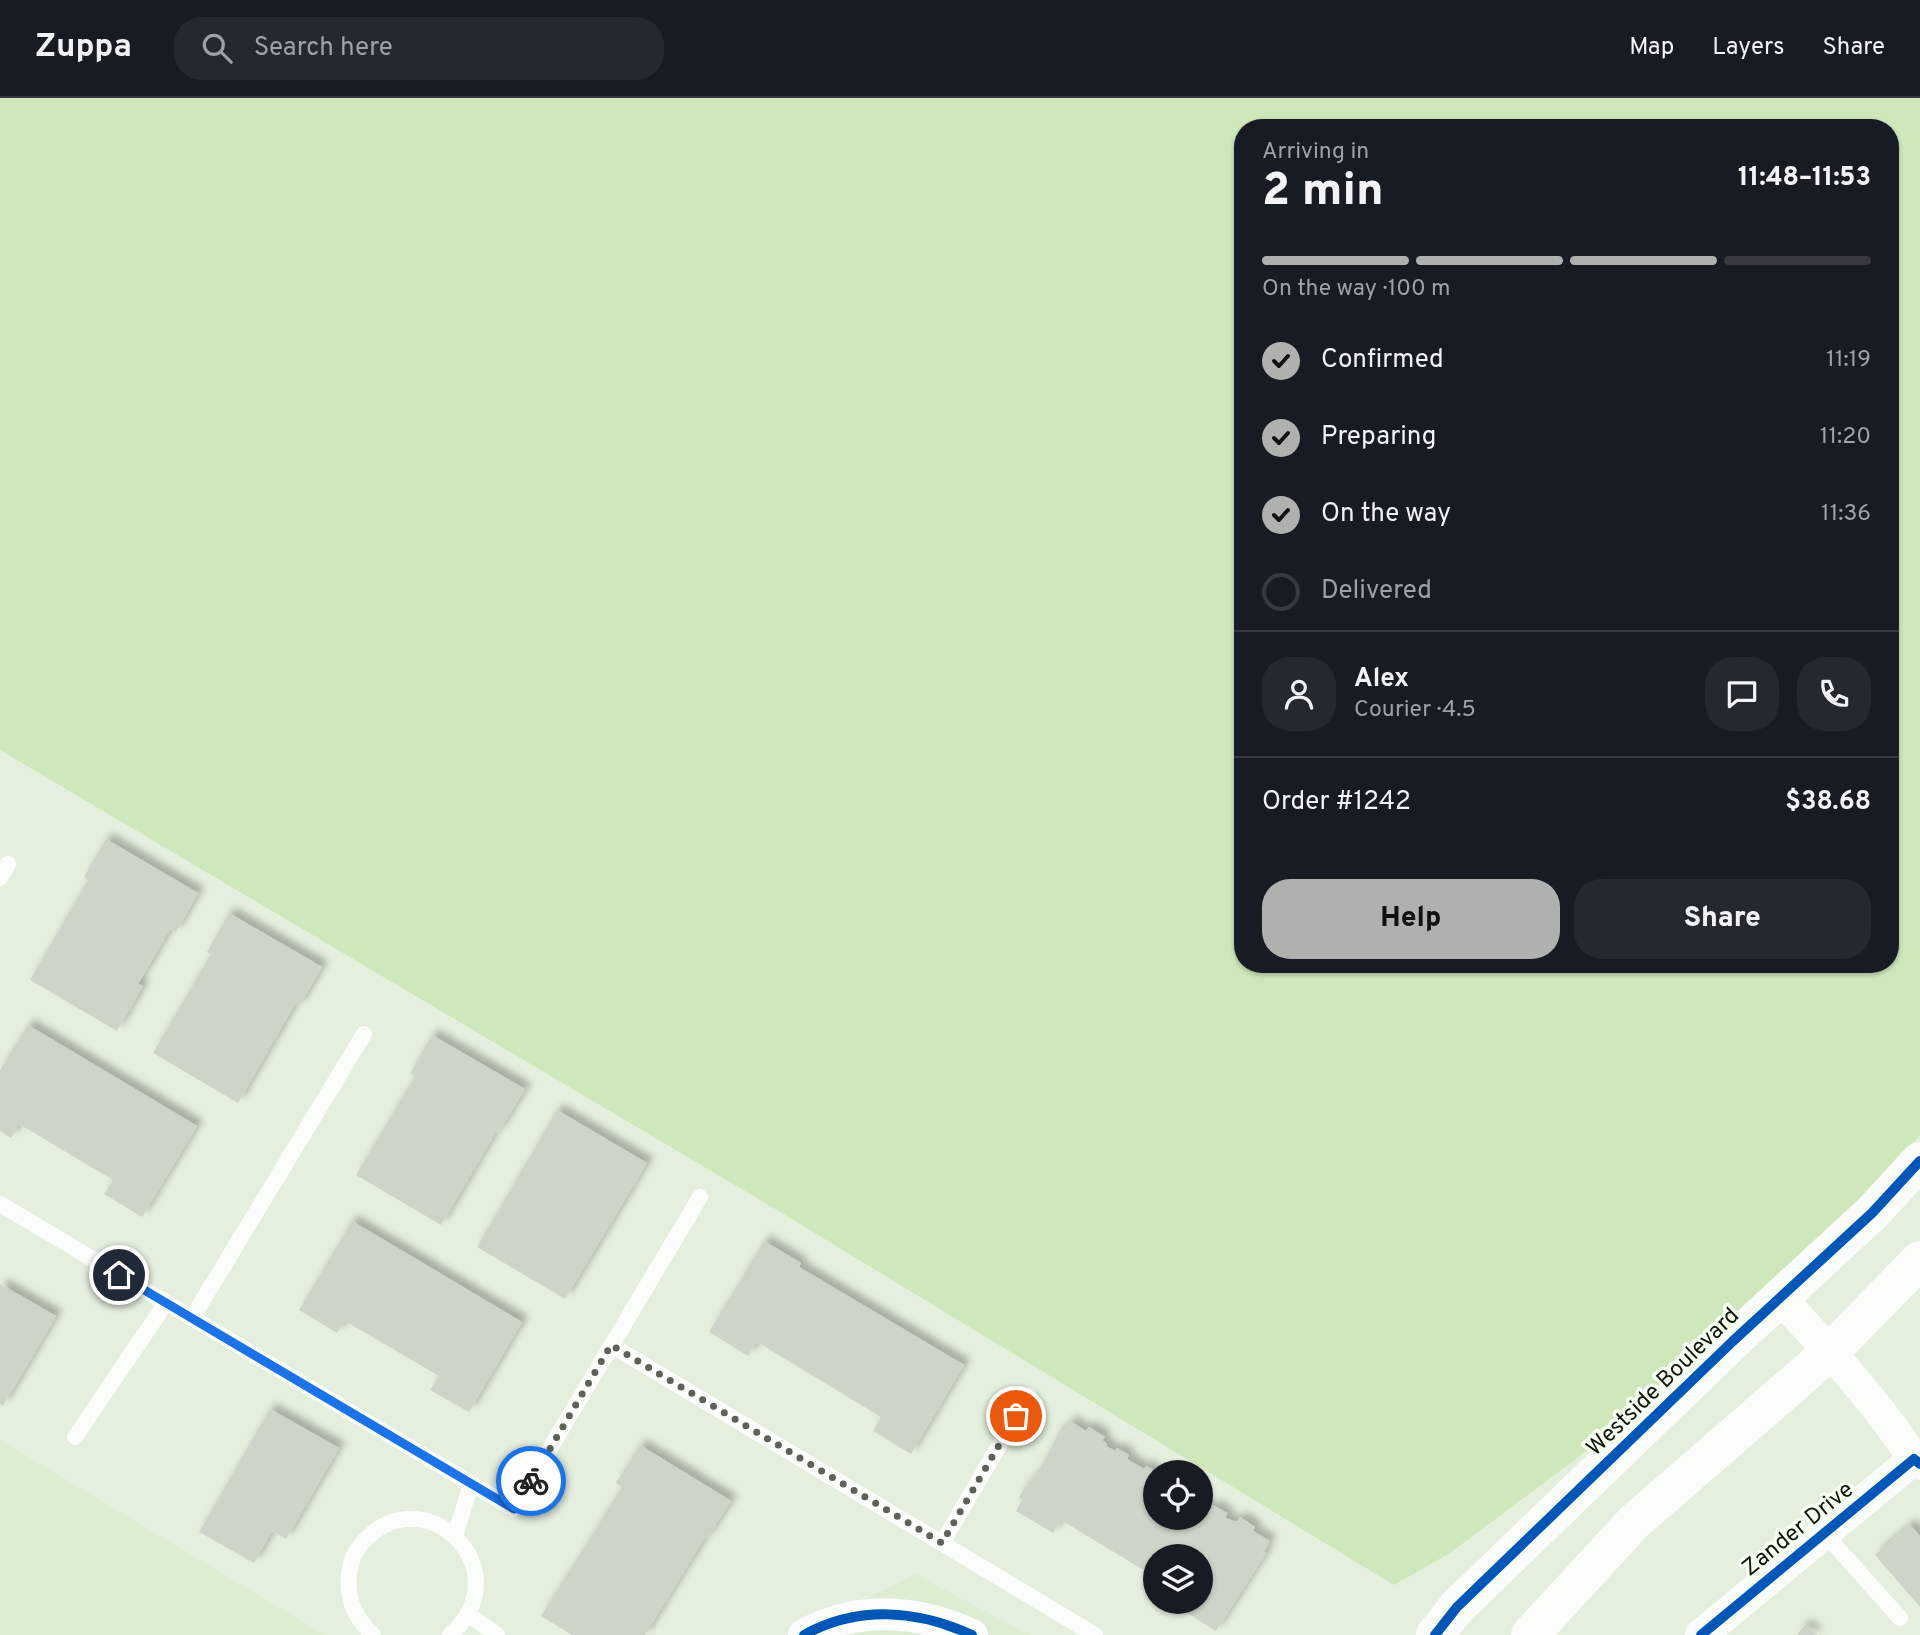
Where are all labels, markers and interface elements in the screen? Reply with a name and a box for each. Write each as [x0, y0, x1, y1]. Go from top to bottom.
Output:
search box [174, 17, 664, 80]
text: Zuppa [35, 27, 132, 69]
icon: search [198, 29, 236, 67]
text: Search here [254, 32, 393, 65]
text: Map [1629, 33, 1674, 63]
text: Layers [1712, 33, 1784, 63]
text: Share [1822, 33, 1885, 63]
text: Arriving in [1262, 138, 1369, 167]
text: 11:48–11:53 [1738, 162, 1871, 195]
text: 2 min [1262, 163, 1384, 222]
text: On the way · 100 m [1262, 275, 1451, 304]
icon: check [1262, 342, 1300, 380]
text: Confirmed [1321, 344, 1444, 377]
text: 11:19 [1826, 346, 1871, 375]
icon: check [1262, 419, 1300, 457]
text: Preparing [1321, 421, 1436, 454]
text: 11:20 [1820, 423, 1871, 452]
icon: check [1262, 496, 1300, 534]
text: On the way [1321, 498, 1451, 531]
text: 11:36 [1821, 500, 1871, 529]
text: Delivered [1321, 575, 1432, 608]
button: person [1262, 657, 1336, 731]
button: chat [1705, 657, 1779, 731]
button: phone [1797, 657, 1871, 731]
text: Alex [1354, 663, 1409, 696]
text: Courier · 4.5 [1354, 696, 1476, 725]
text: Order #1242 [1262, 786, 1411, 819]
text: $38.68 [1785, 786, 1871, 819]
button: Help [1262, 879, 1560, 959]
button: Share [1574, 879, 1871, 959]
pin [89, 1245, 149, 1305]
icon: home [100, 1256, 138, 1294]
street label: Westside Boulevard [1581, 1302, 1746, 1463]
pin [986, 1386, 1046, 1446]
icon: bag [997, 1397, 1035, 1435]
courier [496, 1446, 566, 1516]
map controls [1143, 1460, 1213, 1614]
button: locate [1143, 1460, 1213, 1530]
icon: bike [512, 1462, 550, 1500]
street label: Zander Drive [1737, 1476, 1860, 1584]
button: layers [1143, 1544, 1213, 1614]

